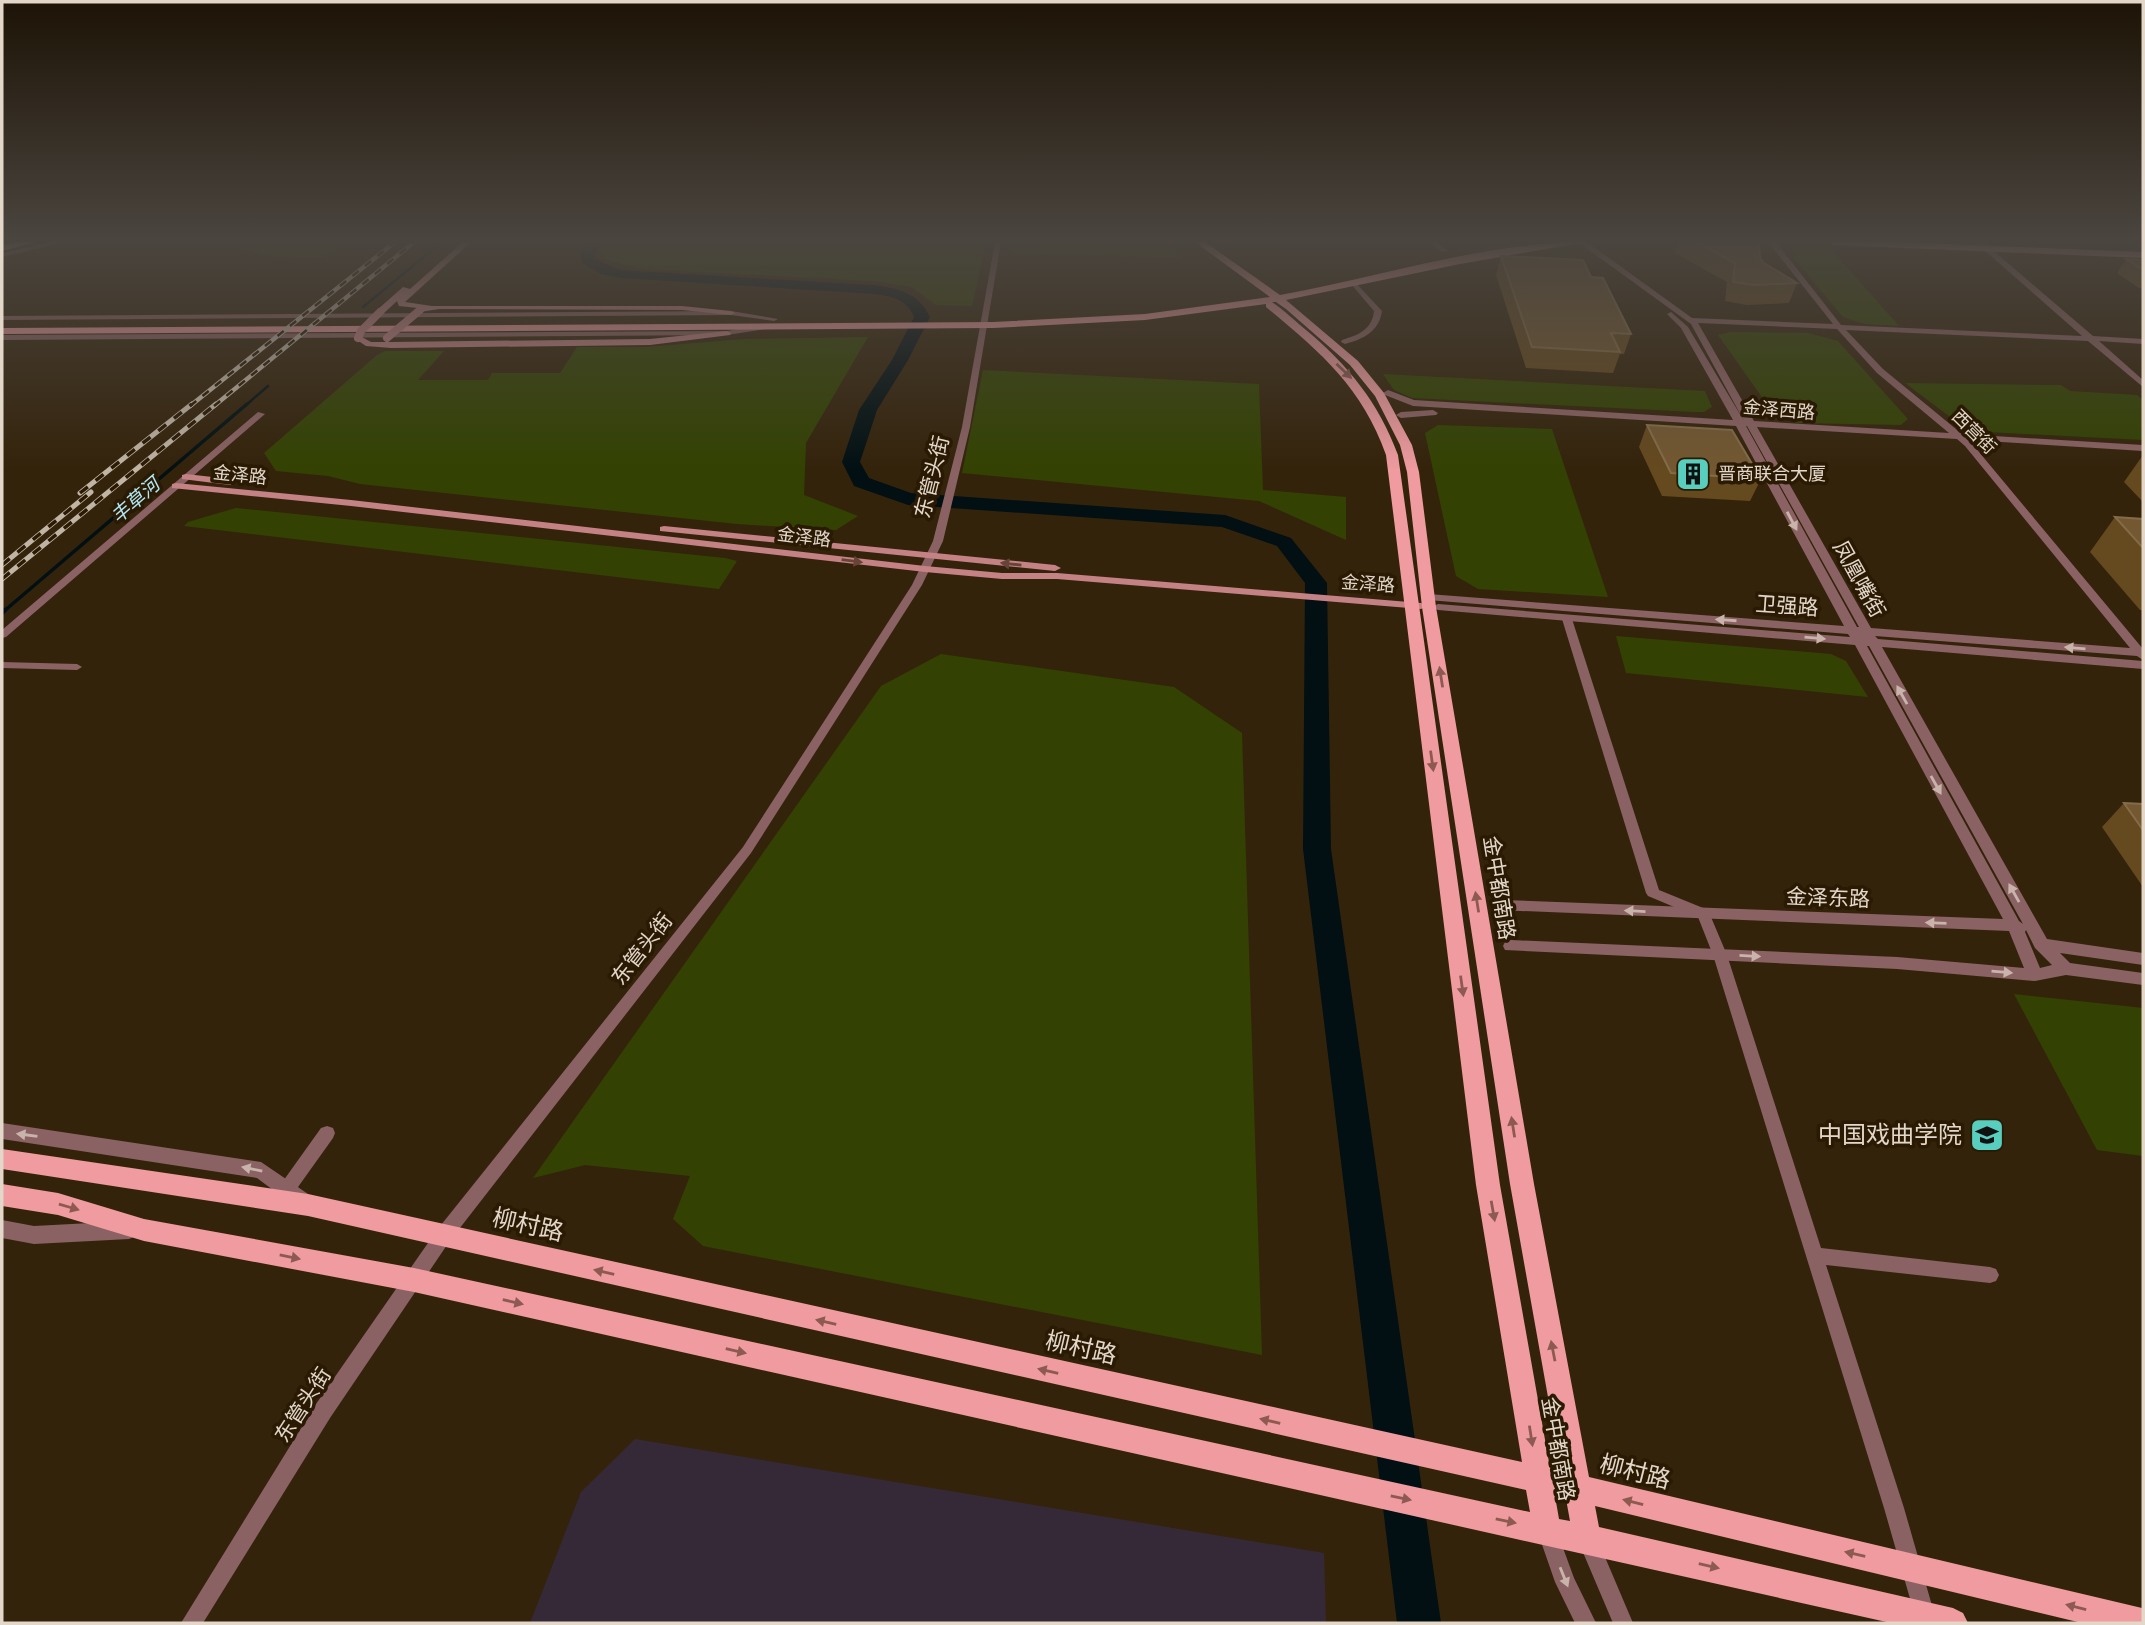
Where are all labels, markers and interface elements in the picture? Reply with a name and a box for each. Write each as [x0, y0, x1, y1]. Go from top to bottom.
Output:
one-way arrow [1336, 363, 1353, 380]
street label: 金泽西路 [1742, 395, 1816, 425]
street label: 西营街 [1946, 404, 2002, 460]
street label: 东管头街 [908, 433, 956, 521]
building icon: 晋商联合大厦 [1674, 455, 1712, 493]
street label: 金泽路 [212, 460, 268, 490]
place label: 晋商联合大厦 [1718, 462, 1826, 486]
water label: 丰草河 [106, 470, 169, 529]
one-way arrow [1786, 511, 1797, 531]
street label: 金泽路 [776, 522, 832, 552]
street label: 凤凰嘴街 [1826, 535, 1892, 623]
one-way arrow [841, 555, 863, 566]
one-way arrow [1000, 558, 1022, 569]
street label: 金泽路 [1340, 570, 1396, 598]
street label: 卫强路 [1755, 590, 1819, 622]
one-way arrow [1715, 614, 1737, 625]
one-way arrow [1804, 633, 1826, 644]
one-way arrow [2064, 642, 2086, 653]
one-way arrow [1435, 666, 1446, 688]
one-way arrow [1896, 685, 1908, 705]
one-way arrow [1426, 750, 1437, 772]
one-way arrow [1930, 775, 1942, 795]
street label: 金中都南路 [1477, 834, 1521, 942]
street label: 金泽东路 [1786, 883, 1870, 913]
one-way arrow [2008, 883, 2020, 903]
one-way arrow [1471, 891, 1482, 913]
one-way arrow [1624, 906, 1646, 917]
street label: 东管头街 [605, 907, 679, 991]
one-way arrow [1924, 917, 1946, 929]
one-way arrow [1739, 951, 1761, 962]
one-way arrow [1991, 967, 2013, 978]
one-way arrow [1456, 975, 1467, 997]
one-way arrow [1507, 1116, 1518, 1138]
school or university icon: 中国戏曲学院 [1968, 1116, 2006, 1154]
place label: 中国戏曲学院 [1818, 1119, 1962, 1151]
one-way arrow [16, 1129, 38, 1140]
one-way arrow [241, 1163, 263, 1174]
street label: 柳村路 [489, 1201, 567, 1249]
one-way arrow [1488, 1201, 1499, 1223]
one-way arrow [59, 1202, 80, 1212]
one-way arrow [280, 1252, 302, 1263]
one-way arrow [593, 1267, 615, 1278]
one-way arrow [502, 1297, 524, 1308]
one-way arrow [815, 1316, 837, 1327]
street label: 柳村路 [1042, 1324, 1120, 1372]
one-way arrow [1547, 1340, 1558, 1362]
one-way arrow [725, 1346, 747, 1357]
street label: 东管头街 [268, 1362, 338, 1448]
one-way arrow [1037, 1366, 1059, 1377]
street label: 金中都南路 [1535, 1395, 1581, 1503]
one-way arrow [1259, 1415, 1281, 1426]
one-way arrow [1525, 1425, 1536, 1447]
street label: 柳村路 [1596, 1448, 1674, 1496]
one-way arrow [1390, 1493, 1412, 1504]
one-way arrow [1622, 1496, 1644, 1507]
one-way arrow [1495, 1516, 1517, 1527]
one-way arrow [1844, 1548, 1866, 1559]
one-way arrow [1698, 1561, 1720, 1572]
one-way arrow [1559, 1567, 1570, 1588]
one-way arrow [2065, 1601, 2087, 1612]

